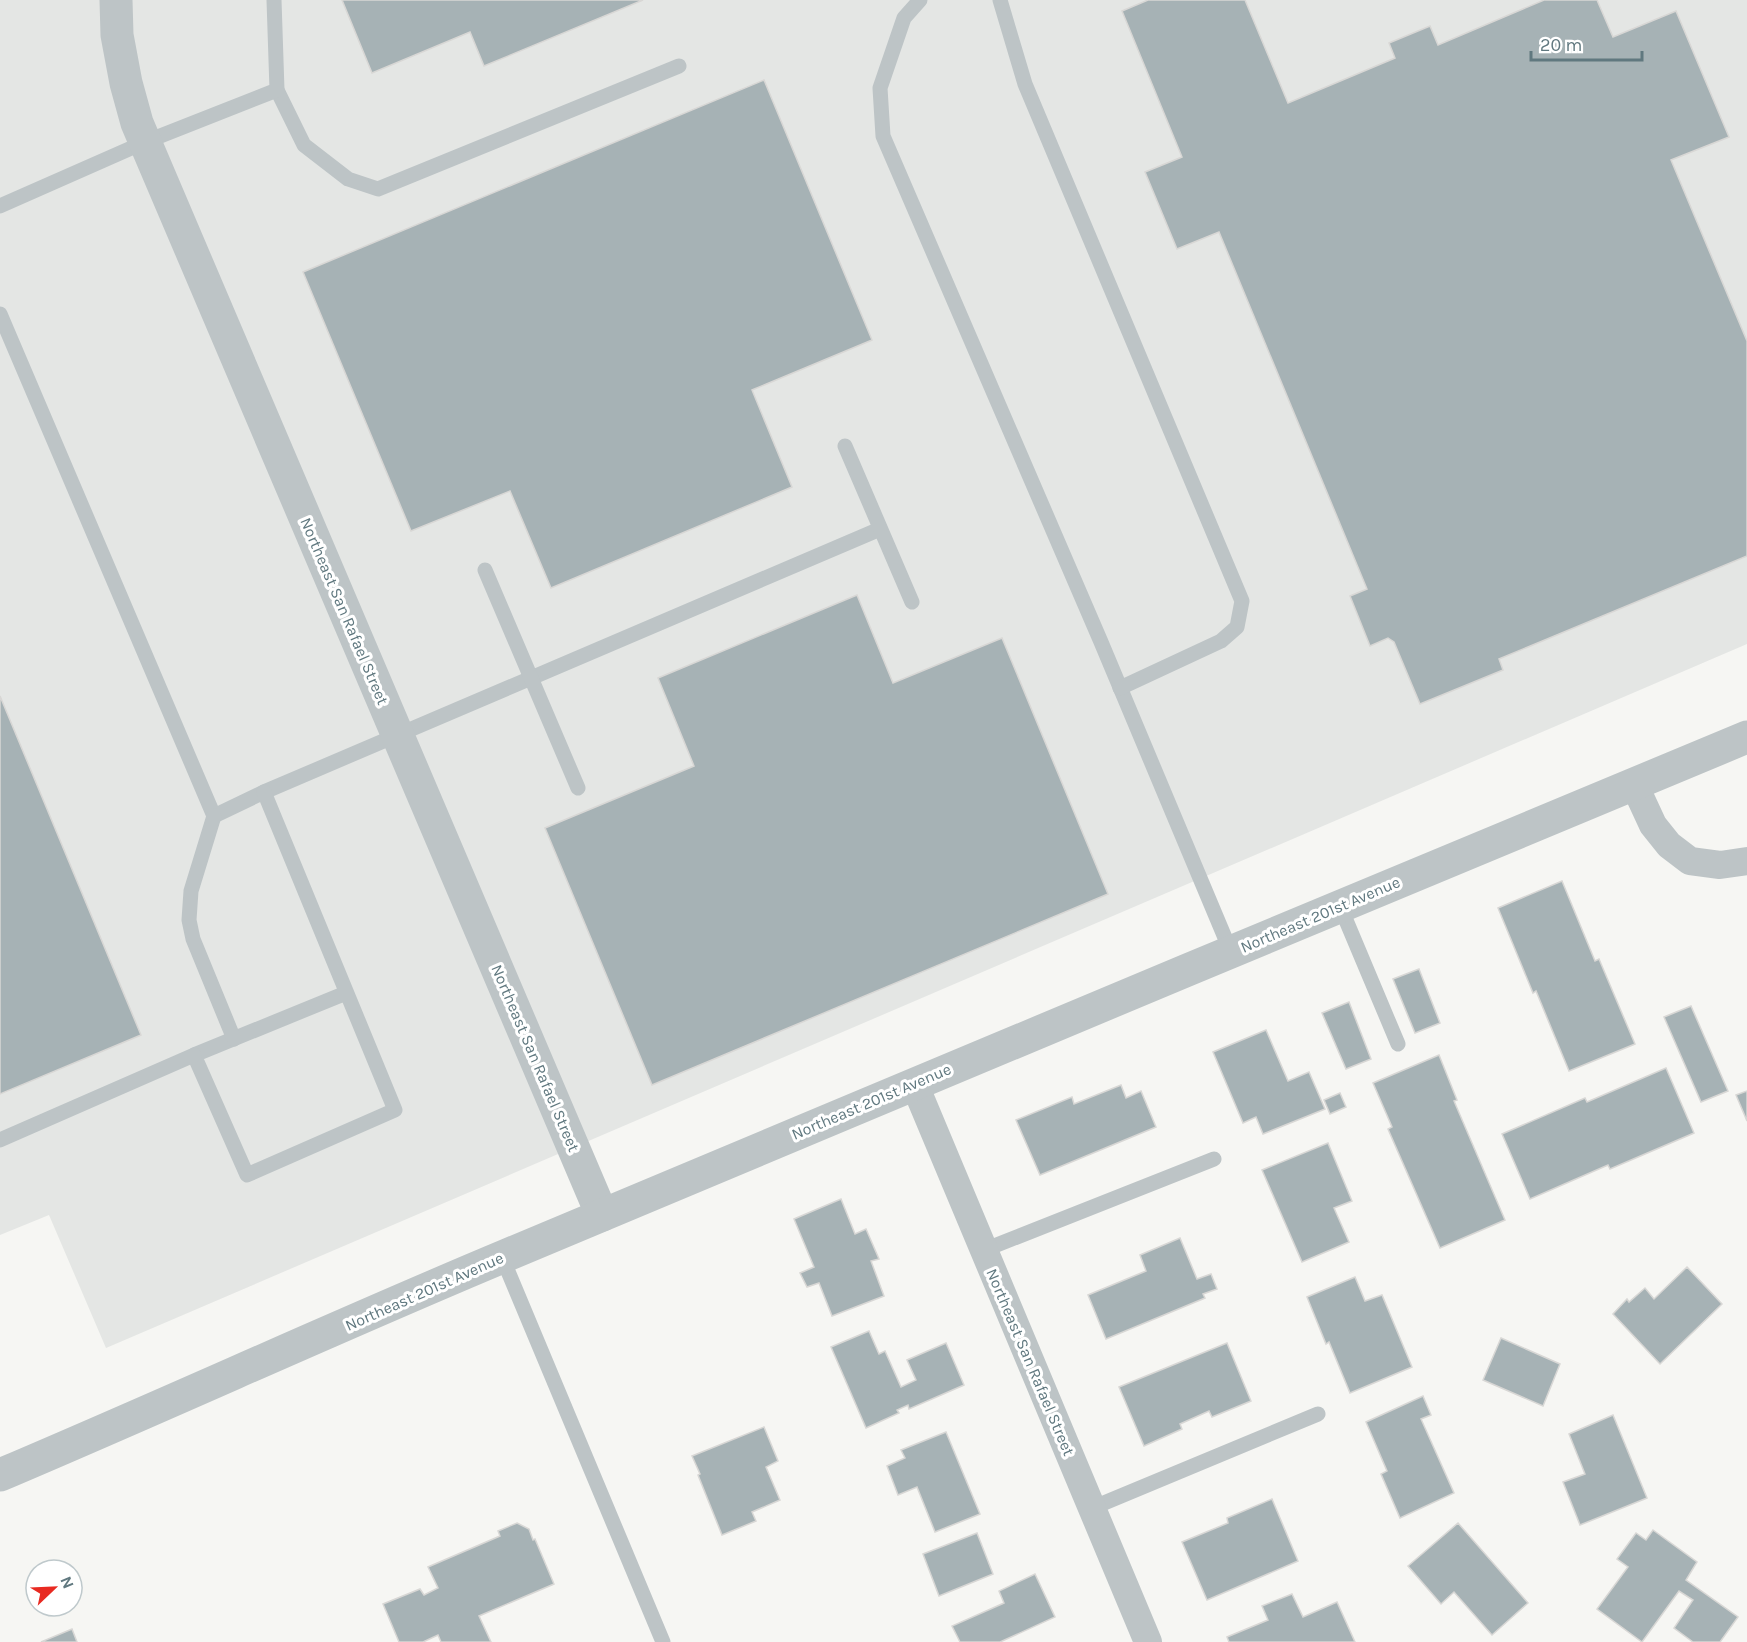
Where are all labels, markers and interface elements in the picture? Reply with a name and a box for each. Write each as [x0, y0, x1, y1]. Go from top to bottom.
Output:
scale bar [1531, 24, 1642, 62]
text: 20 m [1540, 34, 1582, 56]
street label: Northeast San Rafael Street [296, 515, 393, 708]
street label: Northeast 201st Avenue [1238, 872, 1403, 957]
street label: Northeast San Rafael Street [487, 962, 584, 1155]
street label: Northeast 201st Avenue [789, 1059, 954, 1144]
street label: Northeast 201st Avenue [342, 1248, 506, 1335]
street label: Northeast San Rafael Street [982, 1266, 1079, 1459]
north arrow [24, 1558, 84, 1618]
text: N [56, 1573, 78, 1591]

